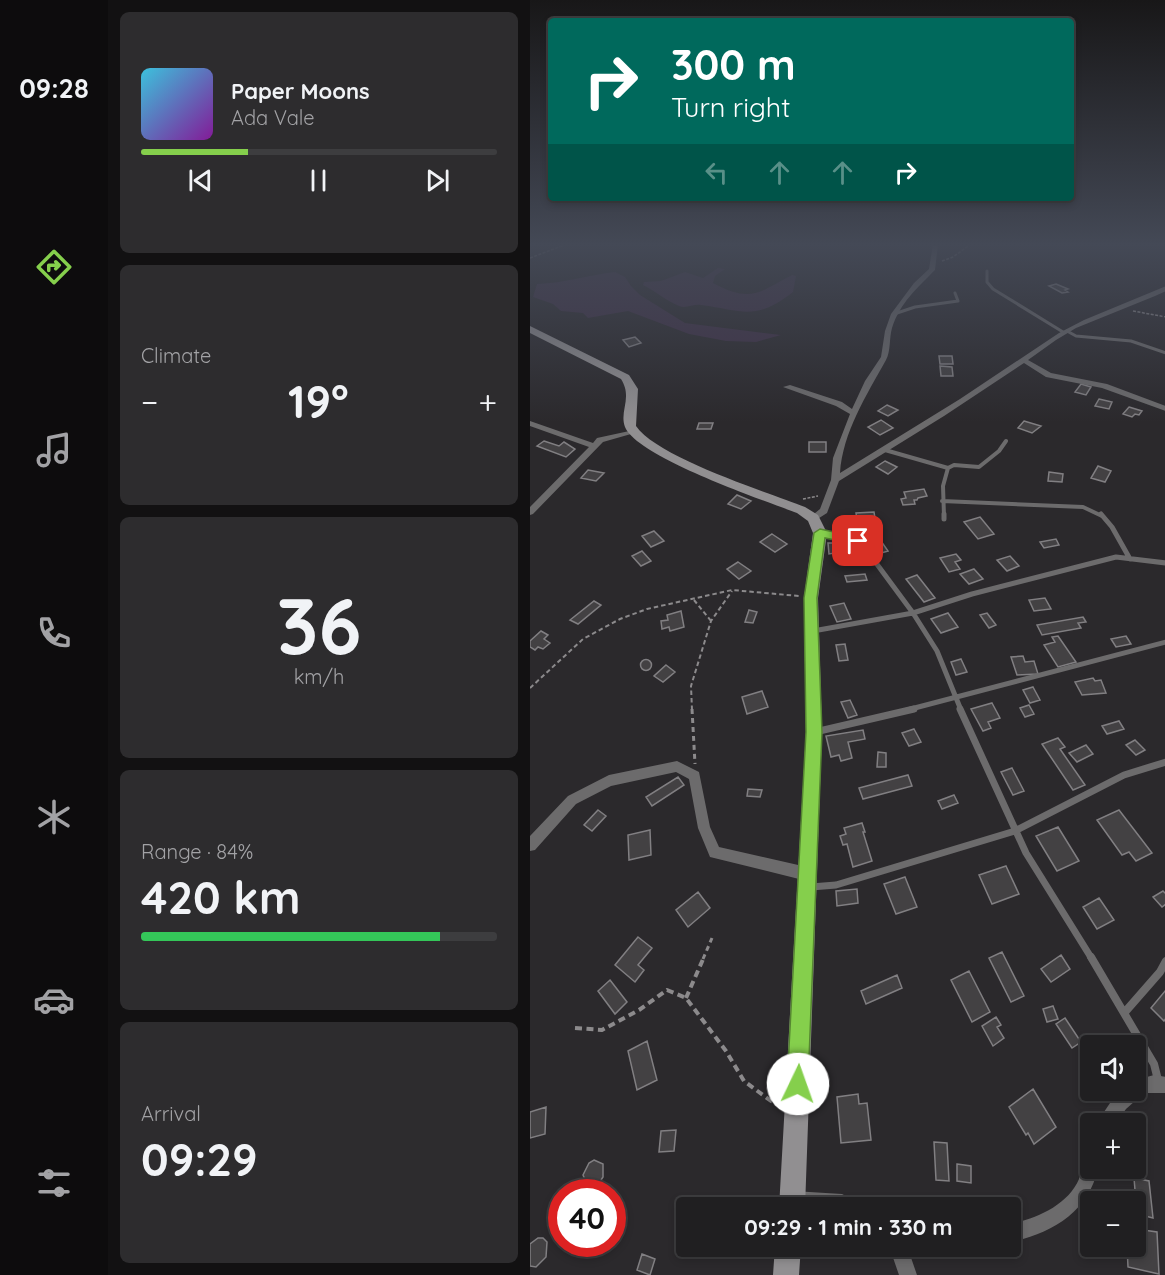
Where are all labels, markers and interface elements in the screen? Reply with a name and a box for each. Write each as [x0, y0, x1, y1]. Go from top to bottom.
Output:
text: 300 m [671, 38, 796, 91]
icon: right [572, 42, 650, 120]
text: 09:28 [19, 71, 89, 105]
text: Paper Moons [231, 77, 370, 105]
text: Turn right [671, 90, 790, 124]
text: Ada Vale [231, 105, 315, 130]
icon: left [700, 156, 733, 189]
icon: ahead [763, 156, 796, 189]
icon: ahead [826, 156, 859, 189]
icon: right [889, 156, 922, 189]
icon: previous [184, 164, 217, 197]
icon: pause [302, 164, 335, 197]
icon: next [421, 164, 454, 197]
icon: directions [33, 246, 75, 288]
text: Climate [141, 343, 211, 368]
text: 19° [288, 373, 349, 429]
text: − [141, 381, 158, 422]
text: + [478, 381, 497, 422]
icon: music [33, 429, 75, 471]
pin [832, 515, 883, 566]
icon: arrive [841, 524, 874, 557]
text: 36 [276, 576, 362, 674]
icon: phone [33, 612, 75, 654]
text: km/h [294, 664, 344, 689]
icon: climate [33, 796, 75, 838]
text: Range · 84% [141, 839, 253, 864]
text: 420 km [141, 869, 300, 925]
icon: car [33, 979, 75, 1021]
map controls [1080, 1035, 1146, 1257]
button: sound [1080, 1035, 1146, 1101]
position arrow [766, 1052, 830, 1116]
text: Arrival [141, 1101, 201, 1126]
button: + [1080, 1113, 1146, 1179]
text: 09:29 [141, 1131, 258, 1187]
icon: filters [33, 1162, 75, 1204]
speed limit sign: 40 [548, 1179, 626, 1257]
button: − [1080, 1191, 1146, 1257]
text: 09:29 · 1 min · 330 m [744, 1213, 953, 1241]

